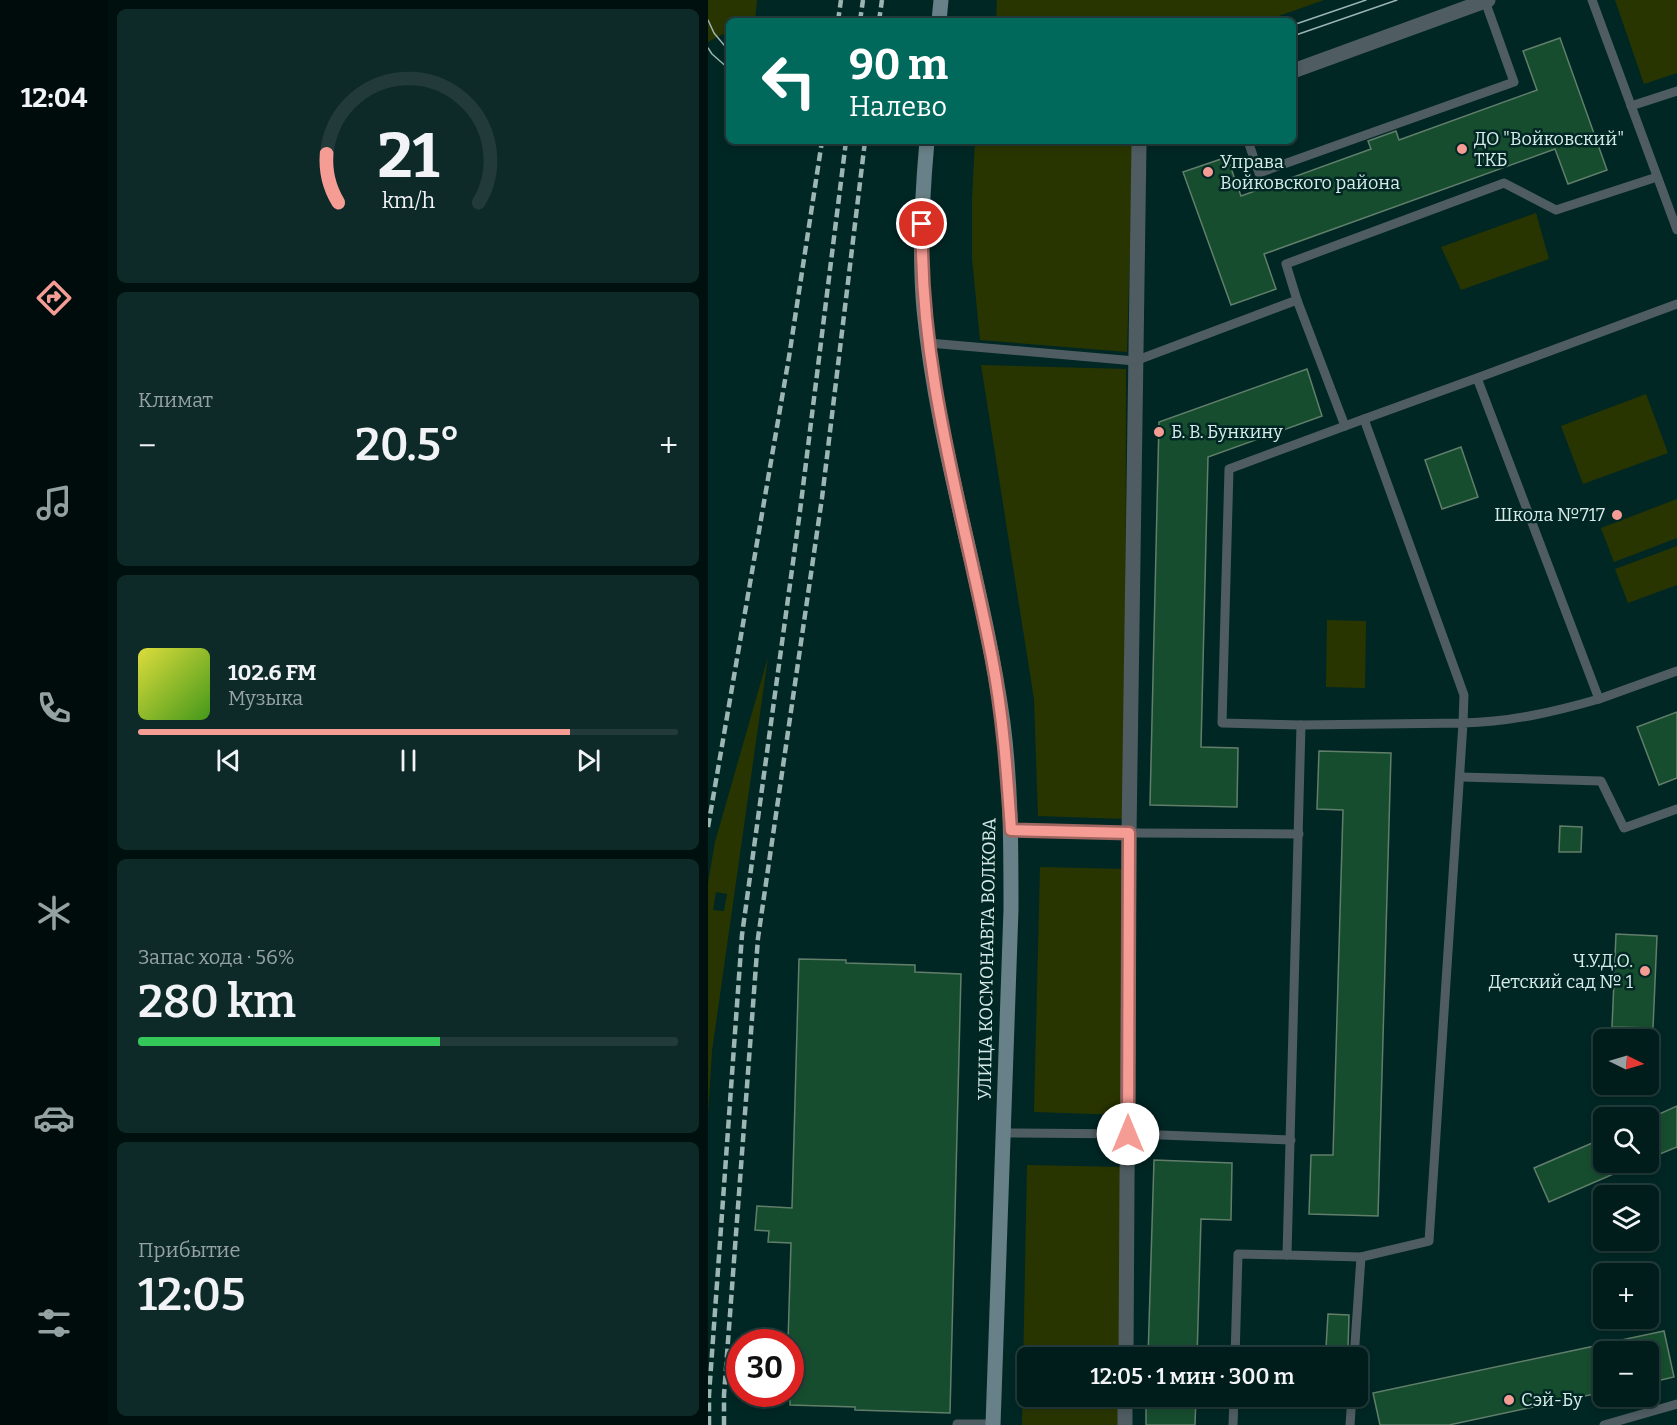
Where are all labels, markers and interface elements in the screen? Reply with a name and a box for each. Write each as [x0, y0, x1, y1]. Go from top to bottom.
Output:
text: 90 m [849, 40, 948, 90]
icon: left [750, 42, 828, 120]
text: 12:04 [21, 82, 87, 114]
text: Налево [849, 91, 947, 123]
text: 21 [377, 119, 439, 194]
place label: ДО "Войковский" ТКБ [1474, 128, 1624, 171]
marker: ДО "Войковский" ТКБ [1455, 142, 1469, 156]
place label: Управа Войковского района [1220, 151, 1400, 194]
marker: Управа Войковского района [1201, 165, 1215, 179]
text: km/h [381, 188, 435, 214]
pin [896, 198, 947, 249]
icon: arrive [905, 207, 938, 240]
icon: directions [33, 277, 75, 319]
text: Климат [138, 388, 213, 412]
text: 20.5° [355, 418, 460, 472]
place label: Б. В. Бункину [1171, 421, 1283, 443]
marker: Б. В. Бункину [1152, 425, 1166, 439]
text: − [138, 426, 156, 466]
text: + [659, 426, 678, 466]
icon: music [33, 482, 75, 524]
place label: Школа №717 [1494, 504, 1605, 526]
marker: Школа №717 [1610, 508, 1624, 522]
text: 102.6 FM [228, 659, 317, 686]
text: Музыка [228, 686, 303, 710]
icon: phone [33, 687, 75, 729]
icon: previous [212, 744, 245, 777]
icon: pause [392, 744, 425, 777]
icon: next [572, 744, 605, 777]
street label: УЛИЦА КОСМОНАВТА ВОЛКОВА [974, 818, 1000, 1100]
icon: climate [33, 892, 75, 934]
text: Запас хода · 56% [138, 945, 295, 969]
place label: Ч.У.Д.О. Детский сад № 1 [1489, 950, 1634, 993]
marker: Ч.У.Д.О. Детский сад № 1 [1638, 964, 1652, 978]
text: 280 km [138, 975, 296, 1029]
north arrow [1593, 1029, 1659, 1095]
map controls [1593, 1029, 1659, 1407]
icon: car [33, 1097, 75, 1139]
position arrow [1096, 1102, 1160, 1166]
button: search [1593, 1107, 1659, 1173]
button: layers [1593, 1185, 1659, 1251]
text: Прибытие [138, 1238, 240, 1262]
button: + [1593, 1263, 1659, 1329]
text: 12:05 [138, 1268, 245, 1322]
icon: filters [33, 1302, 75, 1344]
speed limit sign: 30 [726, 1329, 804, 1407]
button: − [1593, 1341, 1659, 1407]
text: 12:05 · 1 мин · 300 m [1090, 1363, 1295, 1390]
place label: Сэй-Бу [1521, 1389, 1583, 1411]
marker: Сэй-Бу [1502, 1393, 1516, 1407]

